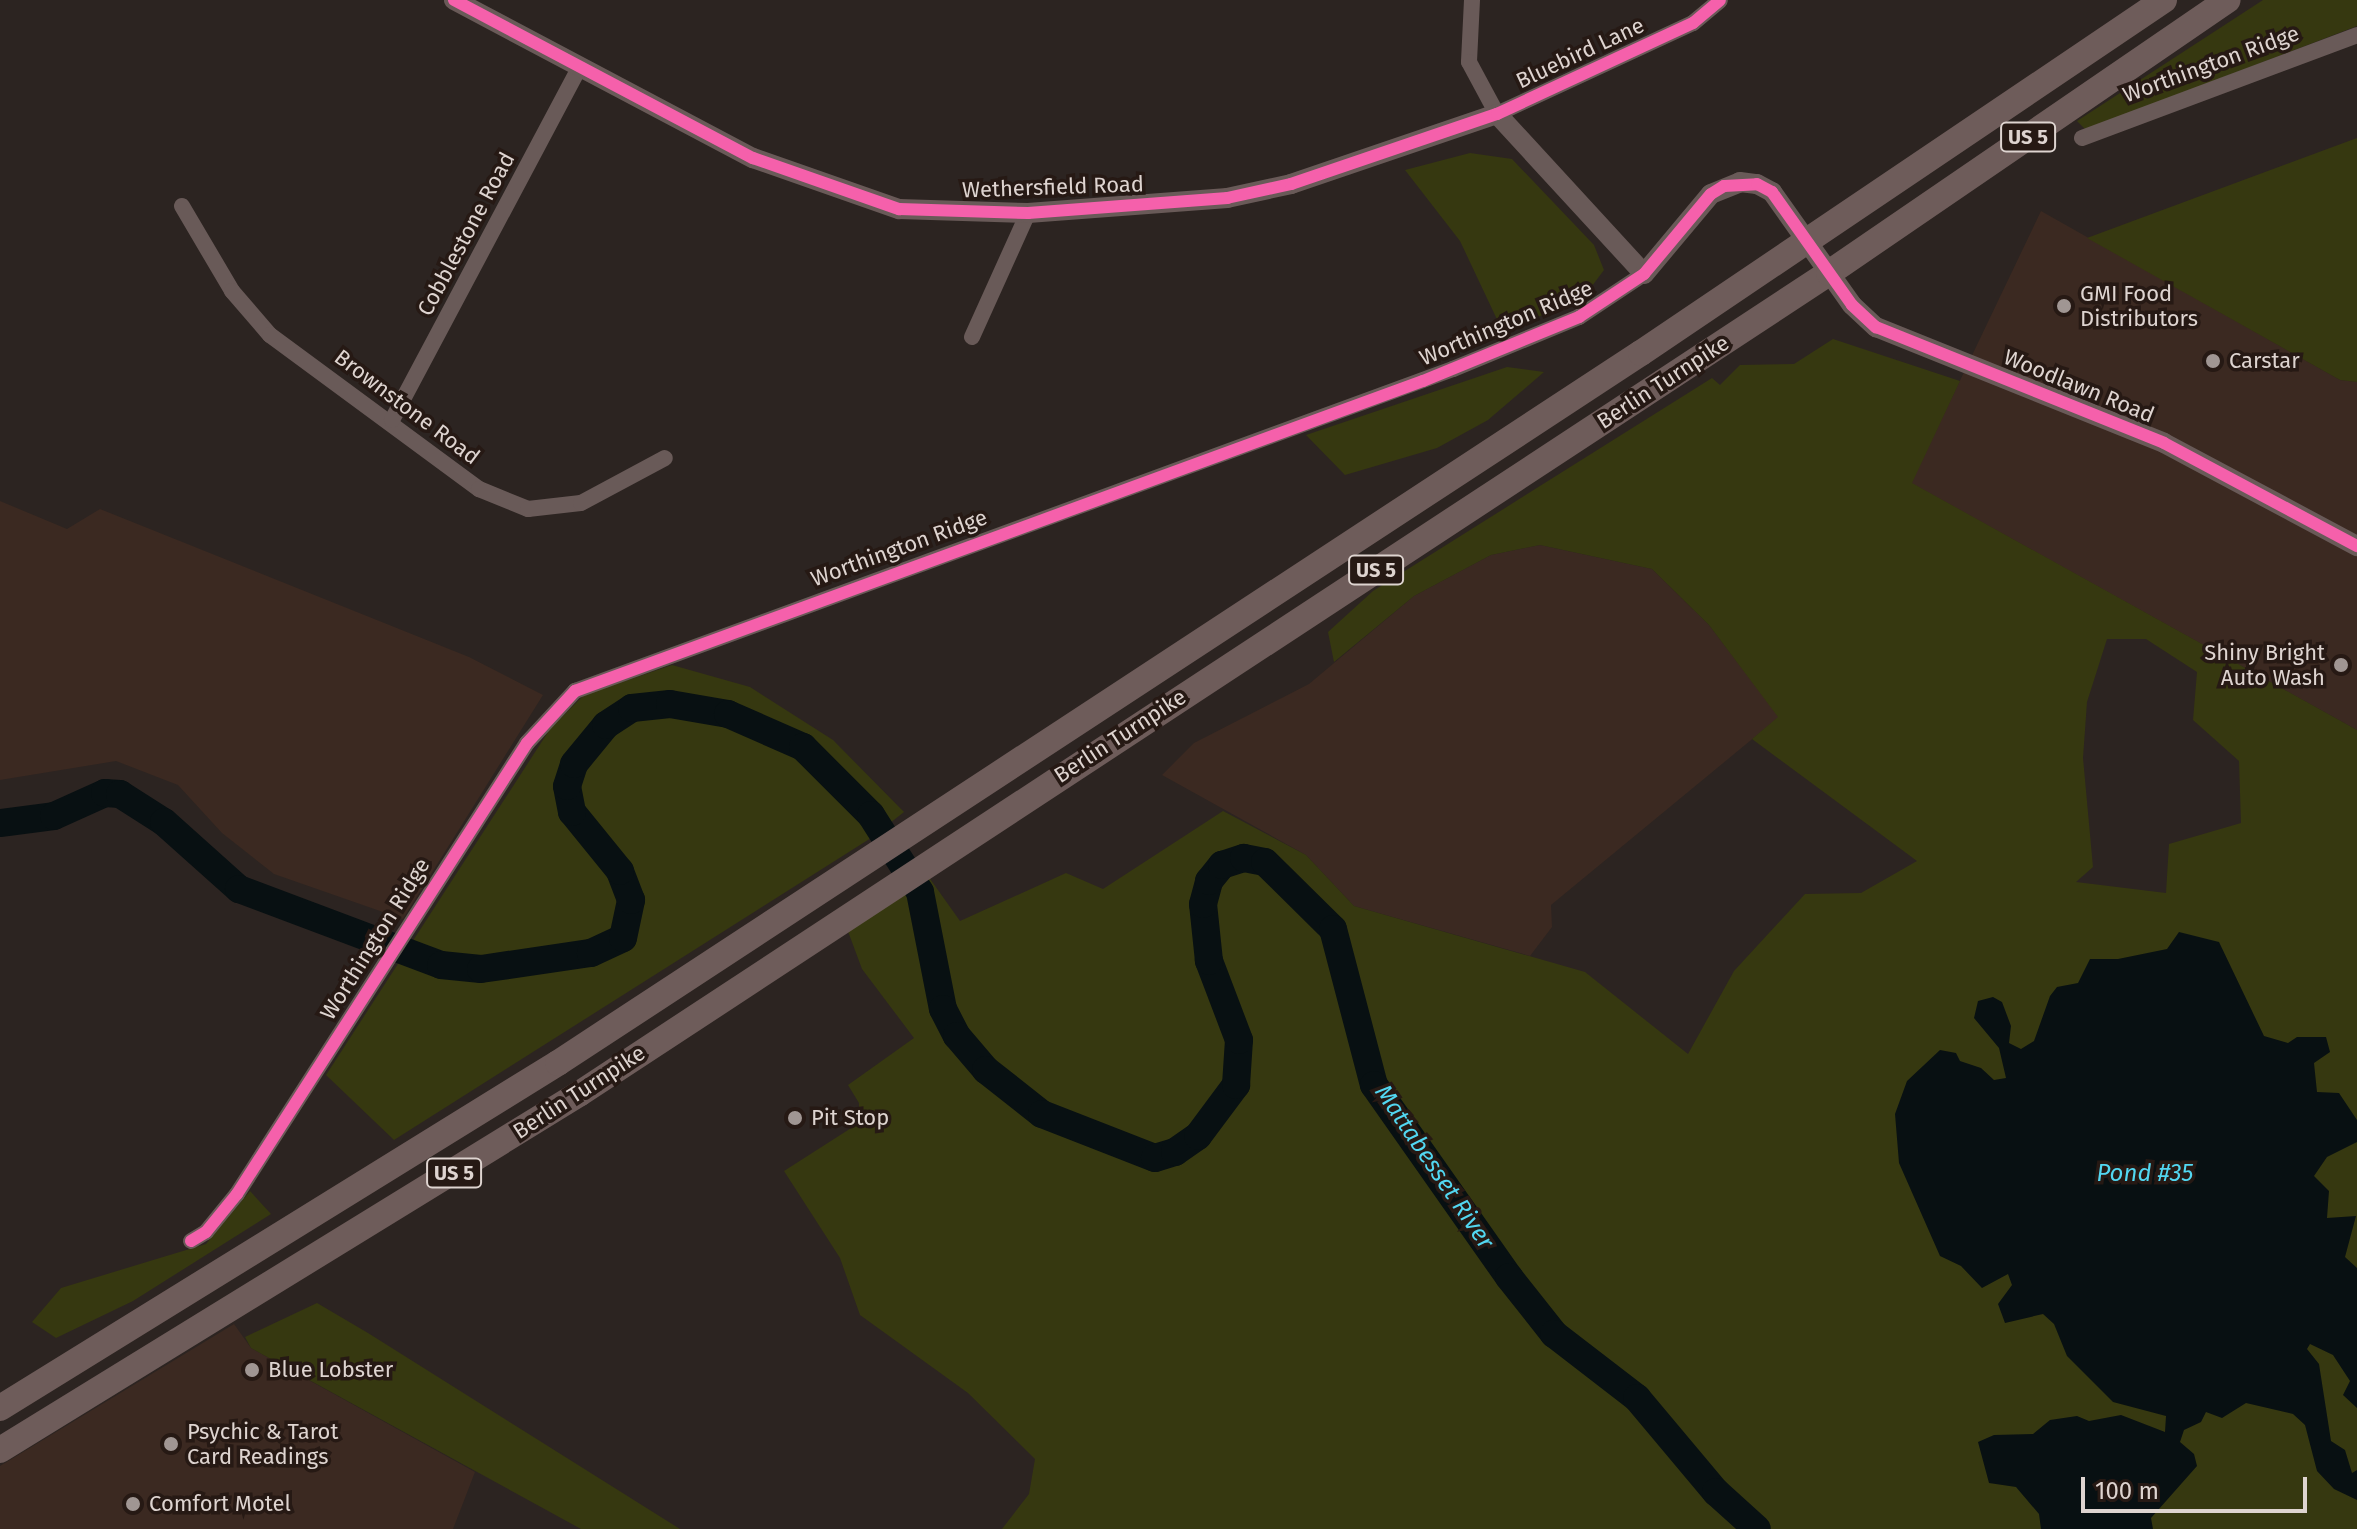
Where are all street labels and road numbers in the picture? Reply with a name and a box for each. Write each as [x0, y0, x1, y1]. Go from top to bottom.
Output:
street label: Bluebird Lane [1512, 12, 1648, 94]
street label: Worthington Ridge [2119, 20, 2303, 108]
road number: US 5 [2000, 121, 2056, 153]
street label: Cobblestone Road [412, 148, 520, 320]
street label: Wethersfield Road [962, 171, 1144, 203]
street label: Worthington Ridge [1415, 275, 1597, 371]
street label: Berlin Turnpike [1592, 329, 1734, 435]
street label: Brownstone Road [329, 344, 485, 470]
street label: Woodlawn Road [2000, 344, 2158, 428]
street label: Worthington Ridge [807, 504, 991, 592]
road number: US 5 [1348, 554, 1404, 586]
street label: Berlin Turnpike [1049, 683, 1191, 789]
street label: Worthington Ridge [315, 853, 435, 1025]
street label: Berlin Turnpike [508, 1039, 650, 1145]
road number: US 5 [426, 1157, 482, 1189]

